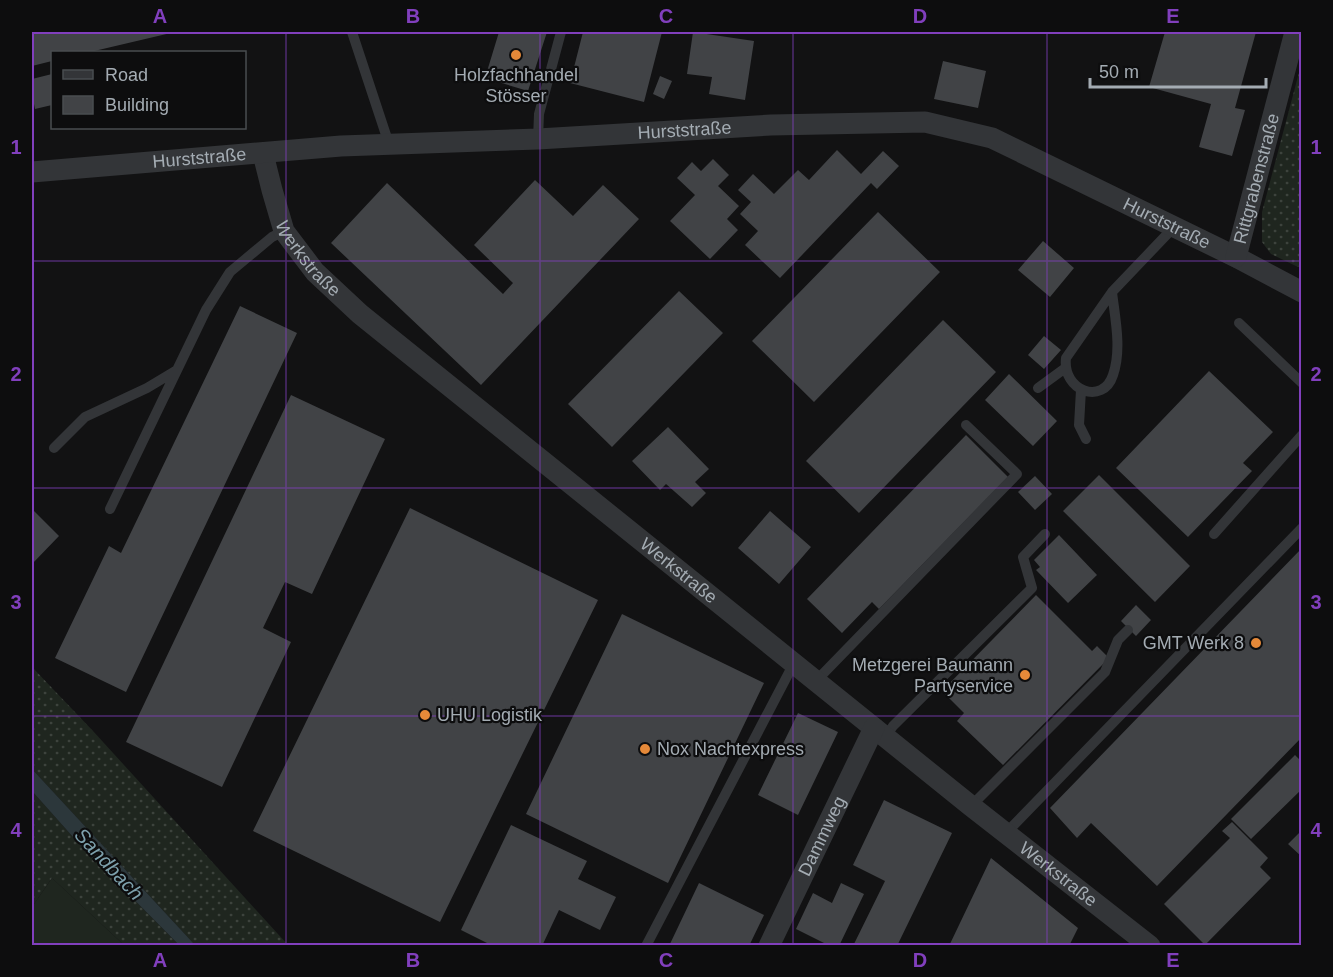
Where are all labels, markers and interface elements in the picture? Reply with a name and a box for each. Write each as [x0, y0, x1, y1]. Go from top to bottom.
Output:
text: A [153, 5, 167, 27]
text: B [406, 5, 420, 27]
text: C [659, 5, 673, 27]
text: D [913, 5, 927, 27]
text: E [1166, 5, 1180, 27]
marker: Holzfachhandel Stösser [509, 48, 523, 62]
legend [51, 51, 246, 129]
scale bar [1090, 51, 1266, 89]
text: 50 m [1099, 62, 1139, 82]
text: Road [105, 65, 148, 85]
place label: Holzfachhandel Stösser [454, 65, 578, 106]
text: Building [105, 95, 169, 115]
street label: Rittgrabenstraße [1230, 111, 1283, 246]
street label: Hurststraße [637, 117, 732, 143]
text: 1 [10, 136, 22, 158]
text: 1 [1310, 136, 1322, 158]
street label: Hurststraße [152, 144, 247, 172]
street label: Hurststraße [1120, 194, 1213, 253]
street label: Werkstraße [272, 218, 345, 301]
text: 2 [10, 363, 22, 385]
text: 2 [1310, 363, 1322, 385]
street label: Werkstraße [636, 534, 721, 608]
text: 3 [10, 591, 22, 613]
text: 3 [1310, 591, 1322, 613]
place label: GMT Werk 8 [1143, 633, 1244, 653]
marker: GMT Werk 8 [1249, 636, 1263, 650]
place label: Metzgerei Baumann Partyservice [852, 655, 1013, 696]
marker: Metzgerei Baumann Partyservice [1018, 668, 1032, 682]
place label: UHU Logistik [437, 705, 543, 725]
marker: UHU Logistik [418, 708, 432, 722]
place label: Nox Nachtexpress [657, 739, 804, 759]
marker: Nox Nachtexpress [638, 742, 652, 756]
street label: Dammweg [794, 793, 850, 879]
text: 4 [10, 819, 22, 841]
text: 4 [1310, 819, 1322, 841]
water label: Sandbach [70, 824, 148, 904]
street label: Werkstraße [1016, 838, 1101, 911]
text: A [153, 949, 167, 971]
text: B [406, 949, 420, 971]
text: C [659, 949, 673, 971]
text: D [913, 949, 927, 971]
text: E [1166, 949, 1180, 971]

